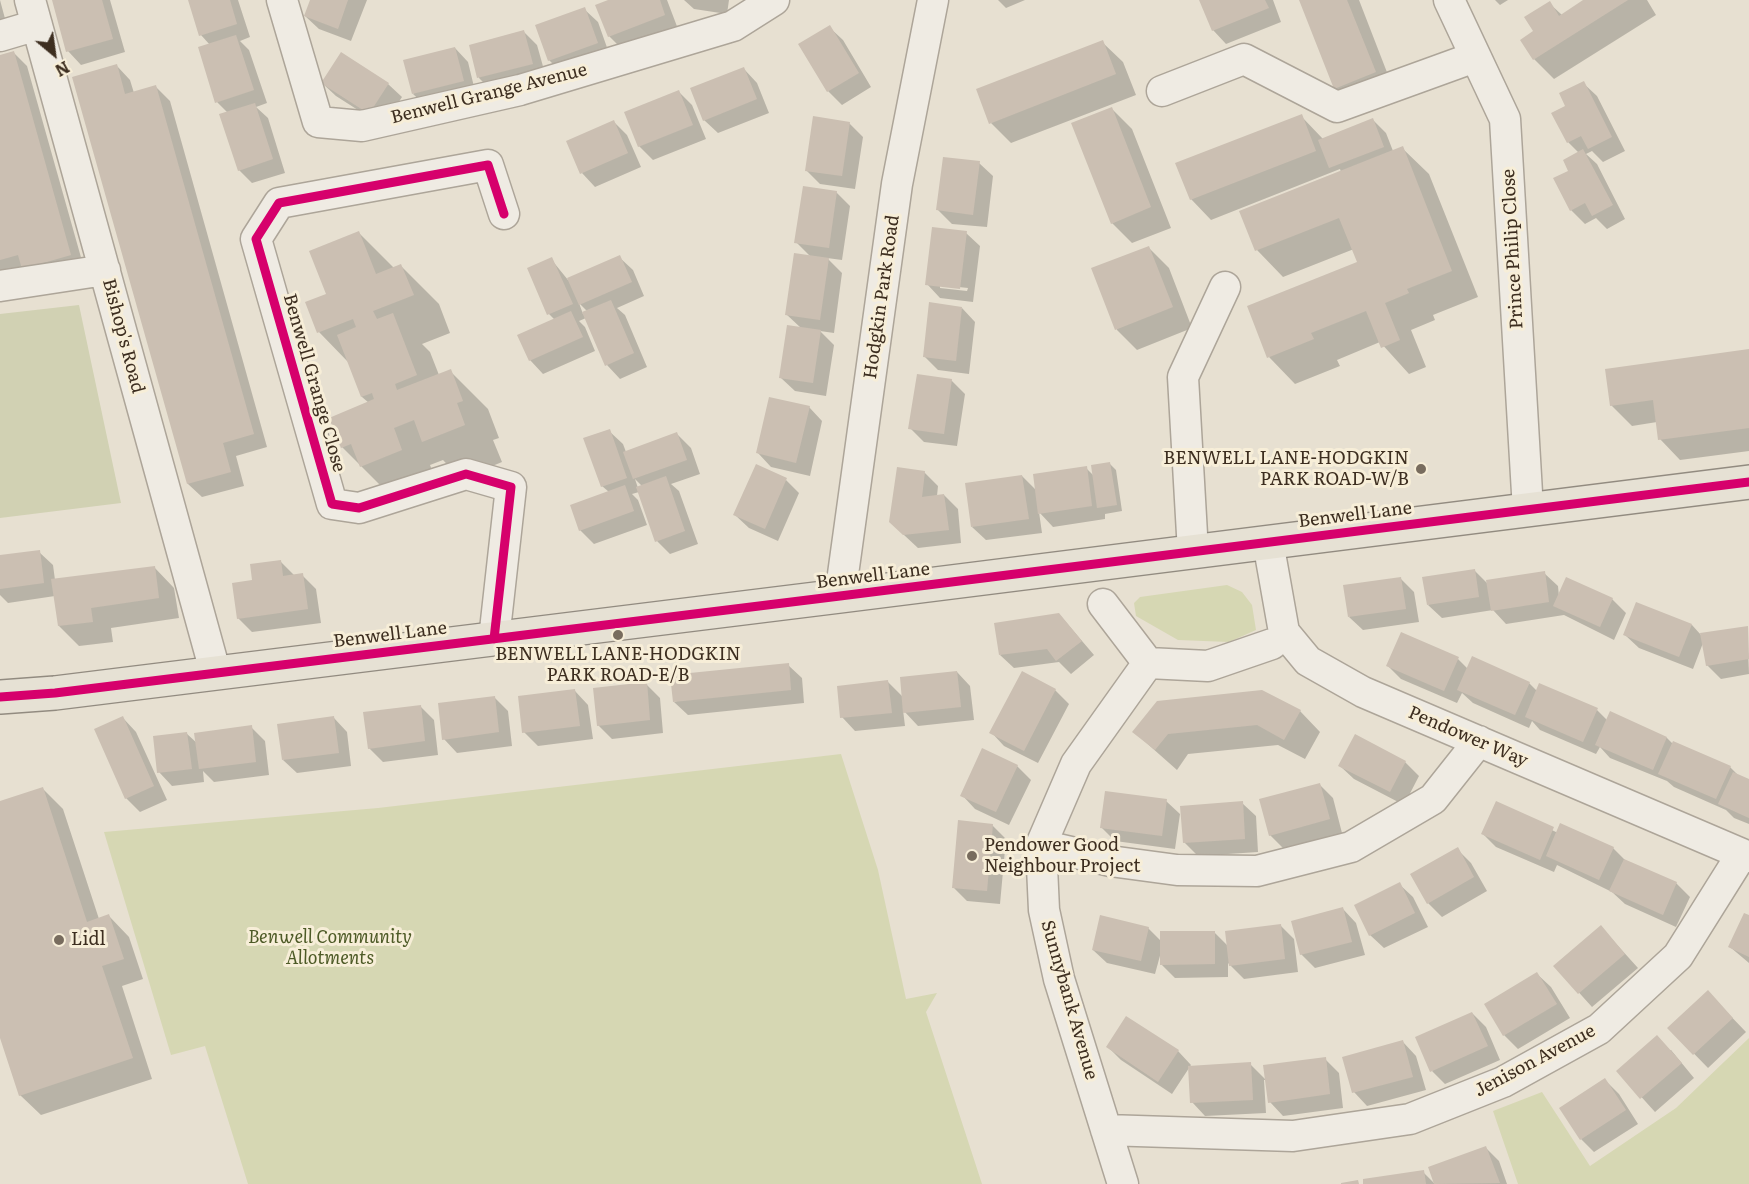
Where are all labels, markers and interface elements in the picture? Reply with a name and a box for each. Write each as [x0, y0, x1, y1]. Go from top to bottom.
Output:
north arrow [24, 24, 84, 84]
text: N [51, 56, 74, 83]
street label: Benwell Grange Avenue [389, 59, 589, 129]
street label: Prince Philip Close [1498, 168, 1528, 330]
street label: Hodgkin Park Road [860, 214, 904, 380]
street label: Bishop's Road [97, 276, 149, 396]
street label: Benwell Grange Close [278, 291, 350, 475]
place label: BENWELL LANE-HODGKIN PARK ROAD-W/B [1163, 448, 1409, 490]
marker: BENWELL LANE-HODGKIN PARK ROAD-W/B [1414, 462, 1428, 476]
street label: Benwell Lane [1297, 497, 1413, 533]
street label: Benwell Lane [815, 558, 931, 594]
street label: Benwell Lane [332, 617, 448, 653]
marker: BENWELL LANE-HODGKIN PARK ROAD-E/B [611, 628, 625, 642]
place label: BENWELL LANE-HODGKIN PARK ROAD-E/B [495, 644, 741, 686]
street label: Pendower Way [1405, 702, 1531, 772]
place label: Pendower Good Neighbour Project [984, 835, 1140, 878]
marker: Pendower Good Neighbour Project [965, 849, 979, 863]
street label: Sunnybank Avenue [1036, 918, 1102, 1082]
park label: Benwell Community Allotments [248, 927, 412, 970]
place label: Lidl [71, 929, 106, 951]
marker: Lidl [52, 933, 66, 947]
street label: Jenison Avenue [1471, 1020, 1599, 1102]

